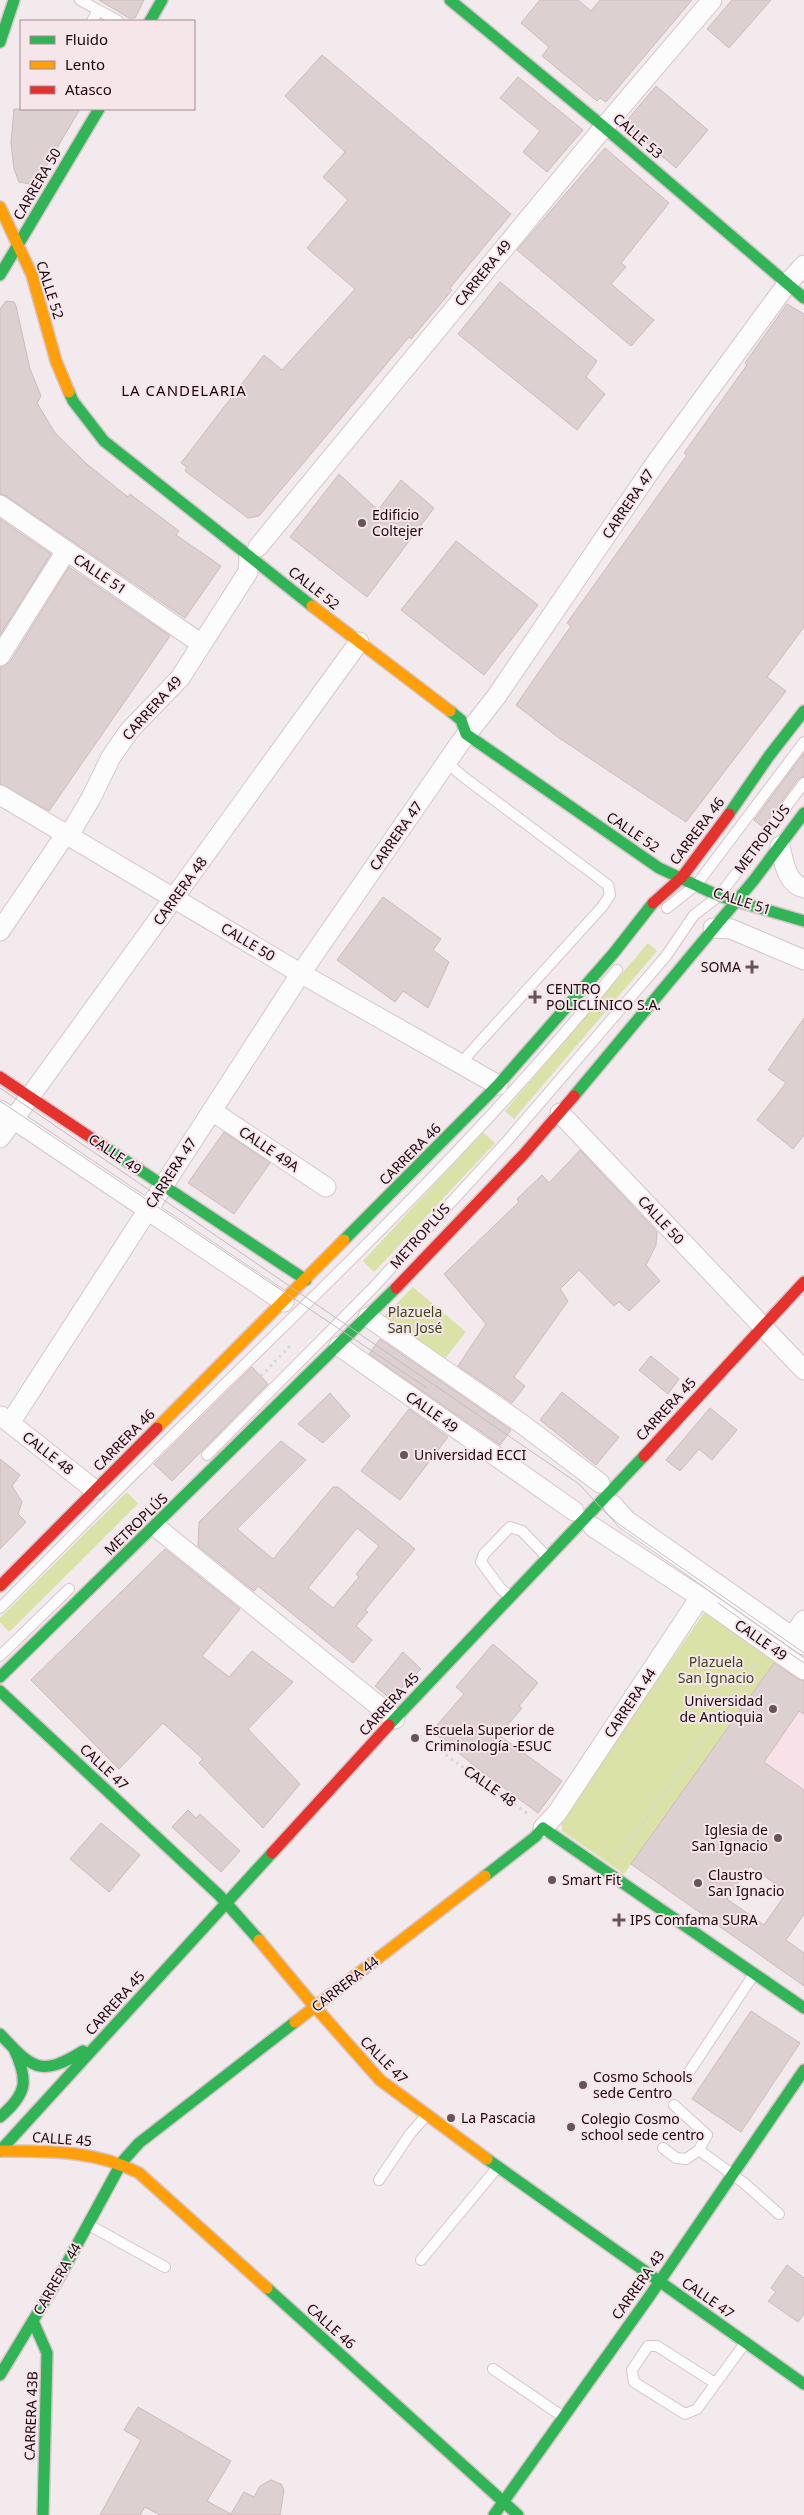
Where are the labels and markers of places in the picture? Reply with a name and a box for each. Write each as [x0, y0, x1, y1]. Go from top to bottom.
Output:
place label: Edificio Coltejer [372, 505, 423, 540]
marker: Edificio Coltejer [356, 517, 368, 529]
place label: SOMA [701, 957, 741, 976]
marker: SOMA [745, 960, 759, 974]
place label: CENTRO POLICLÍNICO S.A. [546, 979, 661, 1014]
marker: CENTRO POLICLÍNICO S.A. [528, 990, 542, 1004]
place label: Universidad ECCI [414, 1445, 527, 1464]
marker: Universidad ECCI [398, 1449, 410, 1461]
place label: Universidad de Antioquia [679, 1691, 763, 1726]
marker: Universidad de Antioquia [767, 1703, 779, 1715]
place label: Escuela Superior de Criminología -ESUC [425, 1720, 555, 1755]
marker: Escuela Superior de Criminología -ESUC [409, 1732, 421, 1744]
place label: Iglesia de San Ignacio [692, 1820, 768, 1855]
marker: Iglesia de San Ignacio [772, 1832, 784, 1844]
place label: Claustro San Ignacio [708, 1865, 785, 1900]
place label: Smart Fit [562, 1870, 621, 1889]
marker: Smart Fit [546, 1874, 558, 1886]
marker: Claustro San Ignacio [692, 1877, 704, 1889]
place label: IPS Comfama SURA [630, 1910, 758, 1929]
marker: IPS Comfama SURA [612, 1913, 626, 1927]
place label: Cosmo Schools sede Centro [593, 2067, 693, 2102]
marker: Cosmo Schools sede Centro [577, 2079, 589, 2091]
place label: La Pascacia [461, 2108, 536, 2127]
place label: Colegio Cosmo school sede centro [581, 2109, 704, 2144]
marker: La Pascacia [445, 2112, 457, 2124]
marker: Colegio Cosmo school sede centro [565, 2121, 577, 2133]

